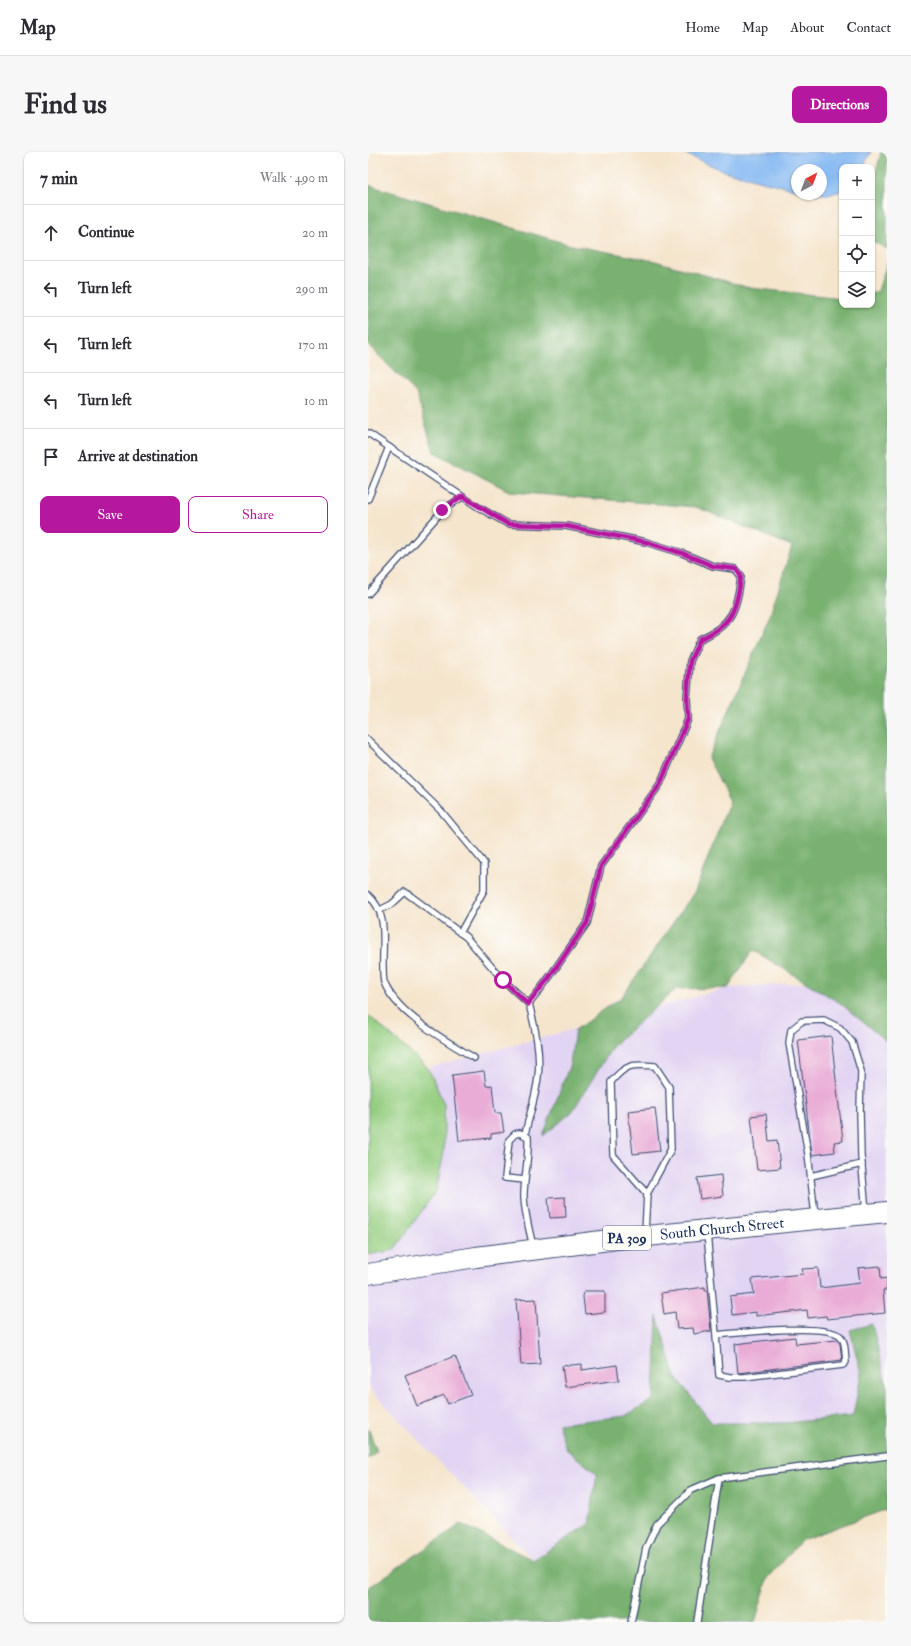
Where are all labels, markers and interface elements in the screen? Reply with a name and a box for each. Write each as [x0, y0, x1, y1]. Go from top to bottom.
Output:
text: Map [20, 16, 56, 40]
text: Home [685, 19, 720, 36]
text: Map [742, 19, 768, 36]
text: About [790, 19, 824, 36]
text: Contact [846, 19, 891, 36]
button: Directions [792, 86, 887, 123]
text: Find us [24, 87, 107, 122]
north arrow [791, 164, 827, 200]
map controls [839, 164, 875, 308]
button: + [839, 164, 875, 200]
text: 7 min [40, 168, 78, 189]
text: Walk · 490 m [260, 170, 328, 186]
button: − [839, 200, 875, 236]
icon: ahead [40, 222, 62, 244]
text: Continue [78, 223, 134, 242]
text: 20 m [302, 225, 328, 241]
button: locate [839, 236, 875, 272]
button: layers [839, 272, 875, 308]
icon: left [40, 278, 62, 300]
text: Turn left [78, 279, 132, 298]
text: 290 m [295, 281, 328, 297]
icon: left [40, 334, 62, 356]
text: Turn left [78, 335, 132, 354]
text: 170 m [298, 337, 328, 353]
icon: left [40, 390, 62, 412]
text: Turn left [78, 391, 132, 410]
text: 10 m [304, 393, 328, 409]
icon: arrive [40, 446, 62, 468]
text: Arrive at destination [78, 447, 198, 466]
button: Save [40, 496, 180, 533]
button: Share [188, 496, 328, 533]
route end [433, 501, 451, 519]
route start [494, 971, 512, 989]
street label: South Church Street [659, 1213, 785, 1245]
road number: PA 309 [603, 1226, 651, 1250]

